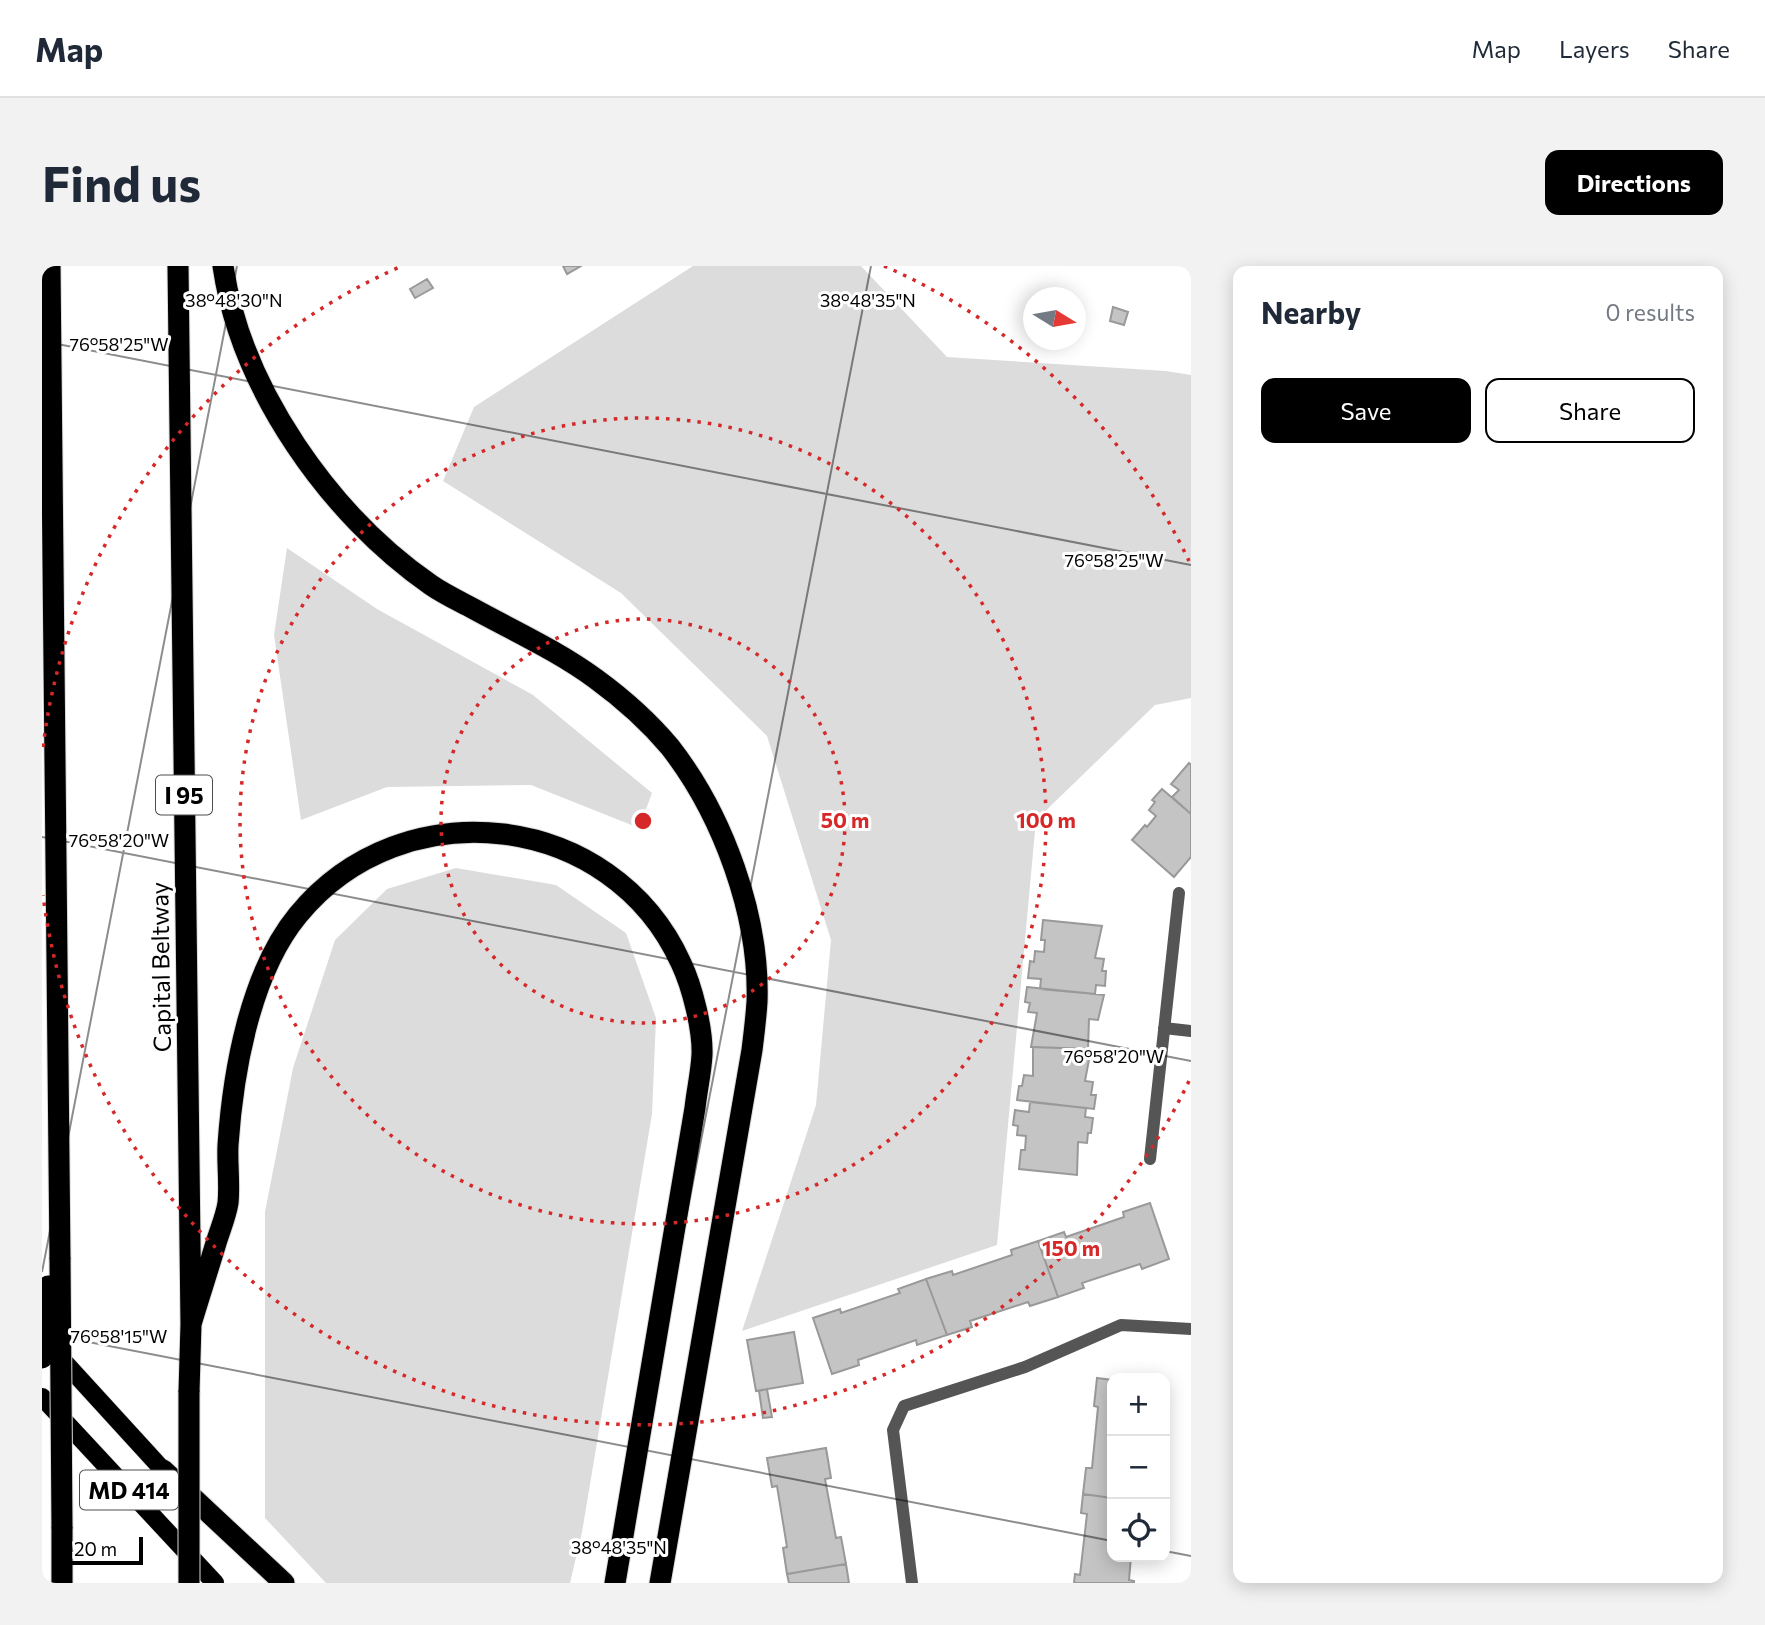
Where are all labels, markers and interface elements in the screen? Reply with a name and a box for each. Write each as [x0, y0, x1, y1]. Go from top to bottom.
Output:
text: Map [35, 28, 103, 69]
text: Map [1472, 34, 1521, 63]
text: Layers [1559, 34, 1630, 63]
text: Share [1668, 34, 1730, 63]
button: Directions [1545, 150, 1723, 215]
text: Find us [42, 152, 201, 212]
north arrow [1023, 287, 1086, 350]
text: 38°48'30"N [185, 289, 283, 311]
text: 38°48'35"N [820, 289, 916, 311]
text: Nearby [1261, 293, 1361, 330]
text: 0 results [1606, 298, 1695, 326]
text: 76°58'25"W [69, 333, 169, 355]
button: Save [1261, 378, 1471, 443]
button: Share [1485, 378, 1695, 443]
text: 76°58'25"W [1064, 549, 1164, 571]
road number: I 95 [156, 775, 212, 814]
text: 50 m [821, 807, 869, 832]
text: 100 m [1016, 807, 1076, 832]
centre of rings [631, 809, 655, 833]
text: 76°58'20"W [69, 829, 169, 851]
street label: Capital Beltway [144, 882, 176, 1052]
text: 76°58'20"W [1064, 1045, 1164, 1067]
text: 150 m [1042, 1235, 1100, 1260]
text: 76°58'15"W [71, 1325, 167, 1347]
map controls [1107, 1373, 1170, 1562]
button: + [1107, 1373, 1170, 1436]
button: − [1107, 1436, 1170, 1499]
road number: MD 414 [80, 1470, 178, 1510]
button: locate [1107, 1499, 1170, 1562]
scale bar [63, 1534, 144, 1566]
text: 38°48'35"N [571, 1536, 667, 1558]
text: 20 m [74, 1537, 117, 1560]

